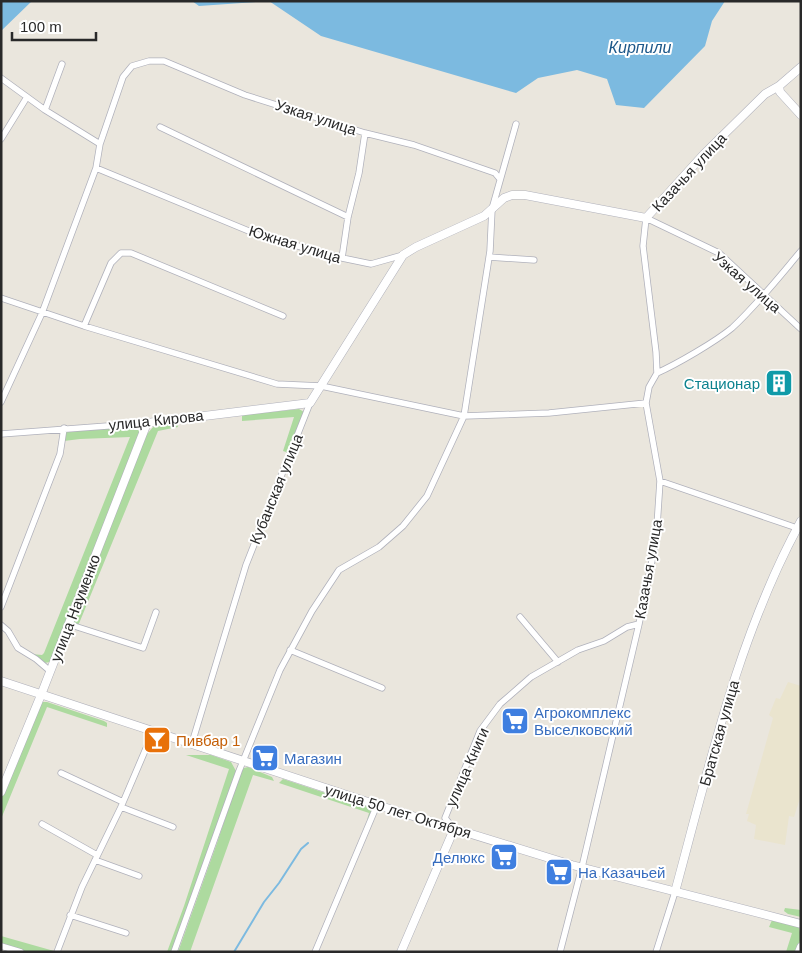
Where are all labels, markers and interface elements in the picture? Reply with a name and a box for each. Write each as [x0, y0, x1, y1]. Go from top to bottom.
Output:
scale bar [12, 10, 96, 42]
text: 100 m [20, 18, 62, 35]
water label: Кирпили [609, 39, 672, 56]
street label: Узкая улица [273, 96, 359, 138]
street label: Казачья улица [648, 129, 730, 215]
street label: Южная улица [247, 222, 344, 266]
street label: Узкая улица [710, 248, 785, 317]
building icon: Стационар [764, 368, 794, 398]
place label: Стационар [684, 375, 760, 392]
street label: улица Кирова [108, 406, 205, 433]
street label: Кубанская улица [246, 431, 306, 547]
street label: Казачья улица [631, 517, 665, 620]
street label: улица Науменко [47, 552, 103, 664]
street label: Братская улица [696, 678, 742, 788]
place label: Агрокомплекс Выселковский [534, 704, 633, 738]
supermarket icon: Агрокомплекс Выселковский [500, 706, 530, 736]
bar icon: Пивбар 1 [142, 725, 172, 755]
street label: улица Книги [442, 725, 492, 809]
place label: Пивбар 1 [176, 732, 240, 749]
supermarket icon: Магазин [250, 743, 280, 773]
place label: Магазин [284, 750, 342, 767]
street label: улица 50 лет Октября [323, 781, 473, 841]
supermarket icon: Делюкс [489, 842, 519, 872]
place label: Делюкс [433, 849, 485, 866]
supermarket icon: На Казачьей [544, 857, 574, 887]
place label: На Казачьей [578, 864, 666, 881]

